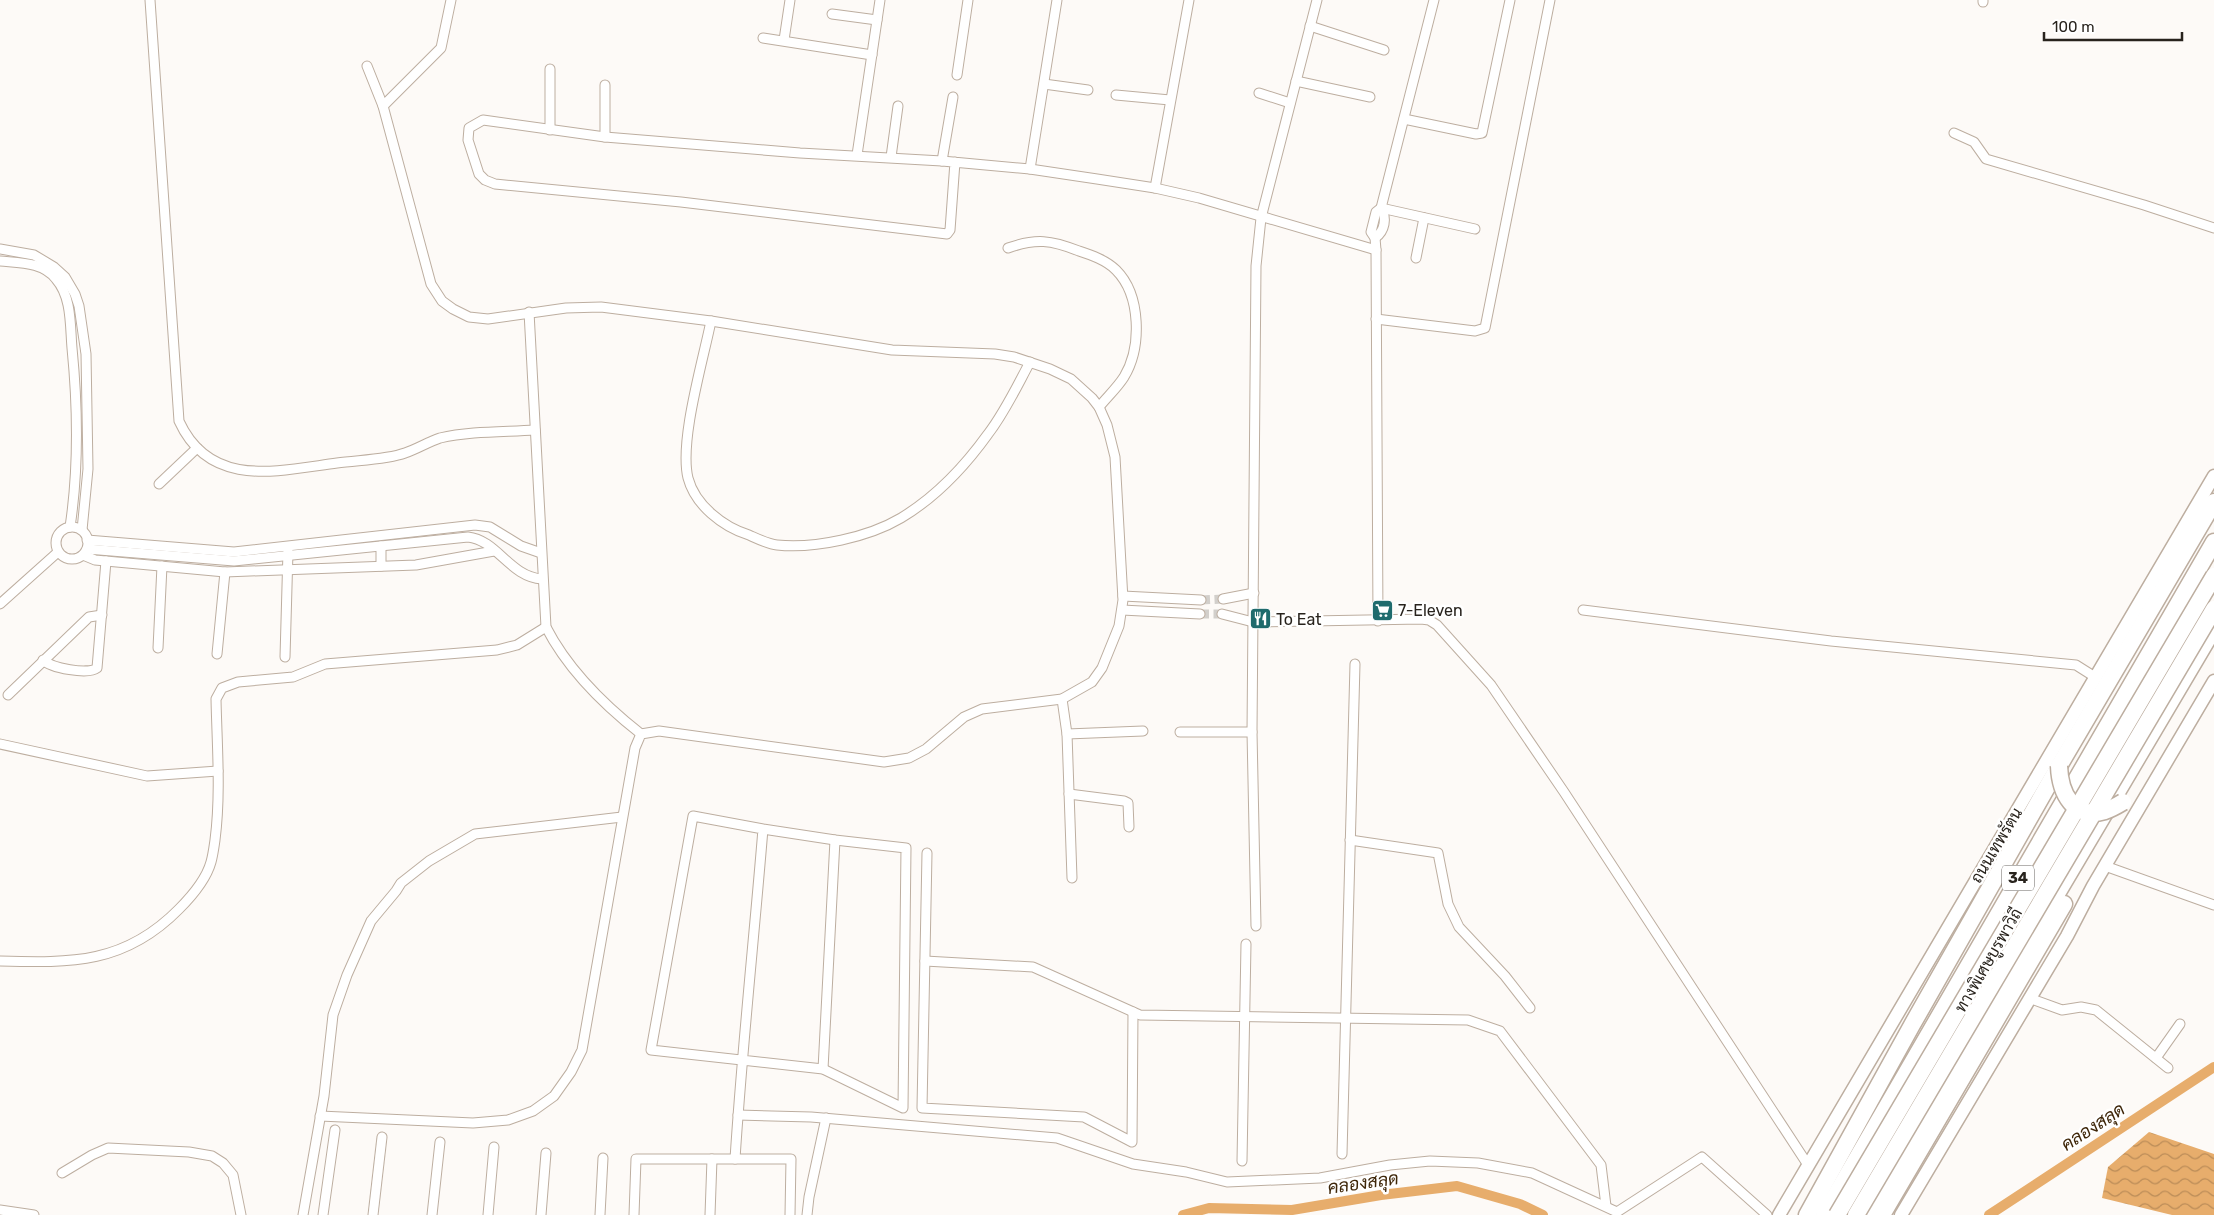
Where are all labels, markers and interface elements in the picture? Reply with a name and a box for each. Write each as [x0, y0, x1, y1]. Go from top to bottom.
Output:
scale bar [2044, 10, 2182, 42]
text: 100 m [2052, 18, 2094, 36]
supermarket icon: 7-Eleven [1370, 598, 1394, 622]
place label: 7-Eleven [1398, 601, 1463, 620]
restaurant icon: To Eat [1248, 607, 1272, 631]
place label: To Eat [1276, 610, 1322, 629]
street label: ถนนเทพรัตน [1966, 804, 2026, 886]
road number: 34 [2002, 866, 2034, 890]
street label: ทางพิเศษบูรพาวิถี [1949, 904, 2028, 1017]
water label: คลองสลุด [2057, 1098, 2130, 1157]
water label: คลองสลุด [1326, 1167, 1400, 1200]

